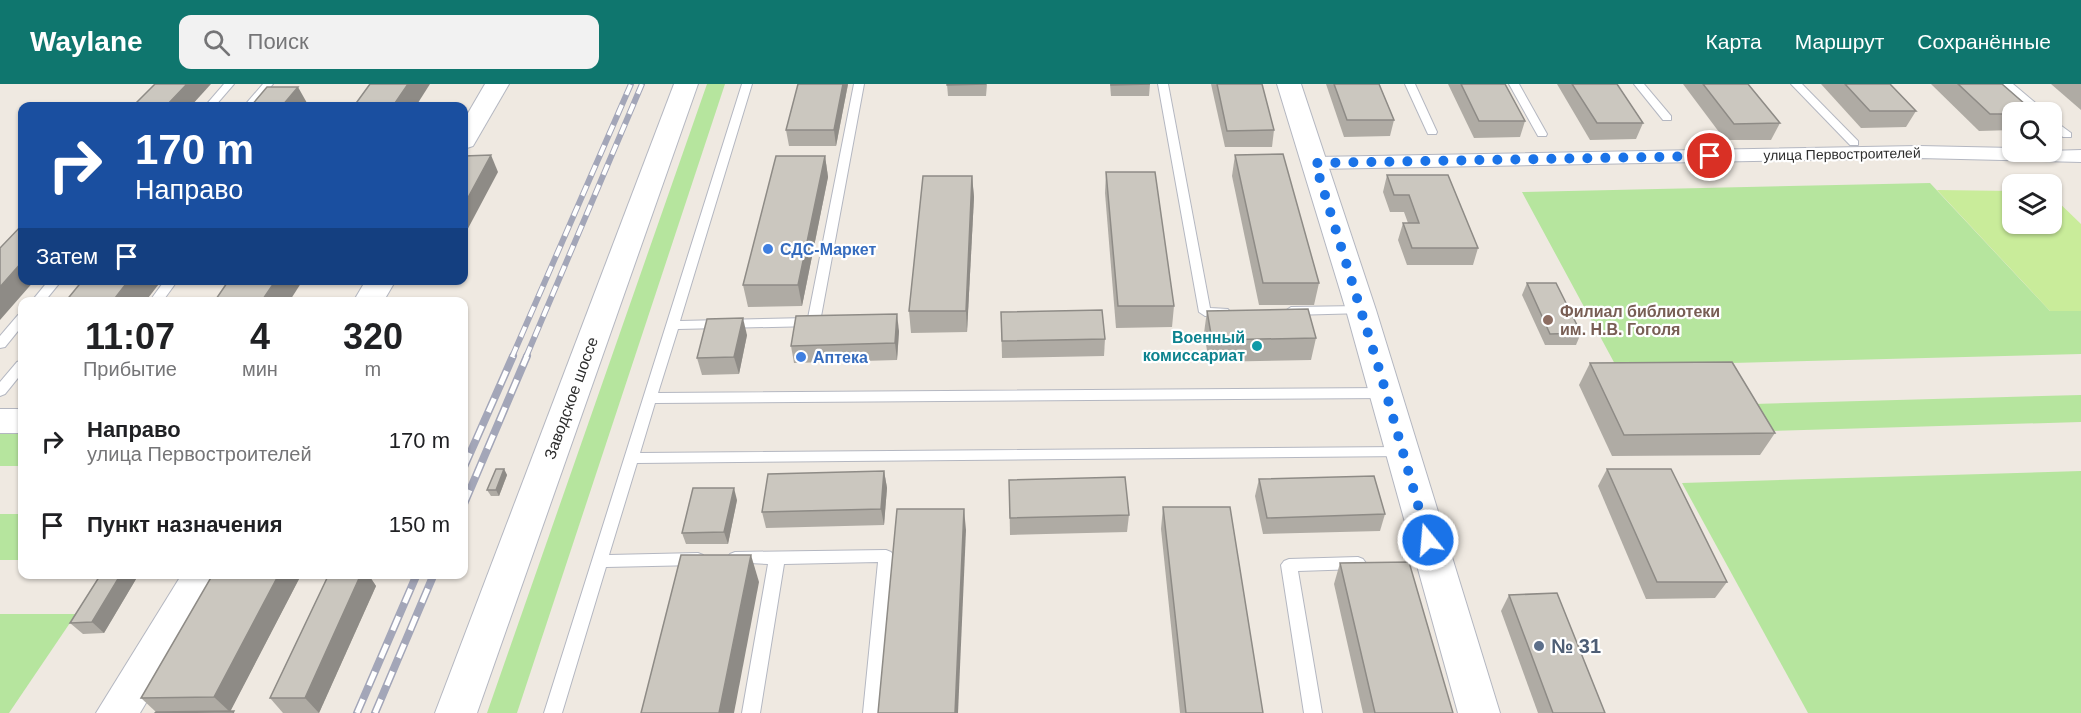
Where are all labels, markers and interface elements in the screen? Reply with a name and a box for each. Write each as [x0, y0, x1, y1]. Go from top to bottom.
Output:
search box [179, 15, 599, 69]
text: Waylane [30, 26, 143, 57]
icon: search [200, 26, 233, 59]
text: Поиск [248, 29, 309, 54]
text: Карта [1706, 30, 1762, 53]
text: Маршрут [1795, 30, 1884, 53]
text: Сохранённые [1917, 30, 2051, 53]
map controls [2002, 102, 2062, 234]
button: search [2002, 102, 2062, 162]
icon: right [36, 126, 114, 204]
text: 170 m [135, 126, 254, 173]
pin [1684, 130, 1735, 181]
icon: arrive [1693, 139, 1726, 172]
street label: улица Первостроителей [1763, 145, 1921, 163]
button: layers [2002, 174, 2062, 234]
text: Направо [135, 175, 243, 205]
icon: arrive [110, 240, 143, 273]
place label: СДС-Маркет [780, 241, 877, 258]
marker: СДС-Маркет [761, 242, 775, 256]
text: Затем [36, 244, 98, 269]
place label: Филиал библиотеки им. Н.В. Гоголя [1560, 303, 1720, 338]
marker: Филиал библиотеки им. Н.В. Гоголя [1541, 313, 1555, 327]
text: 11:07 [85, 316, 175, 357]
text: 4 [250, 316, 270, 357]
text: 320 [343, 316, 403, 357]
place label: Военный комиссариат [1143, 329, 1245, 364]
street label: Заводское шоссе [541, 334, 601, 461]
marker: Военный комиссариат [1250, 339, 1264, 353]
place label: Аптека [813, 349, 868, 366]
marker: Аптека [794, 350, 808, 364]
text: Прибытие [83, 358, 177, 380]
text: мин [242, 358, 278, 380]
text: m [365, 358, 381, 380]
text: Направо [87, 417, 181, 442]
icon: right [36, 425, 69, 458]
text: 170 m [389, 428, 450, 453]
text: улица Первостроителей [87, 443, 312, 465]
position arrow [1396, 508, 1460, 572]
icon: arrive [36, 509, 69, 542]
text: Пункт назначения [87, 512, 283, 537]
text: 150 m [389, 512, 450, 537]
place label: № 31 [1551, 635, 1601, 657]
marker: № 31 [1532, 639, 1546, 653]

